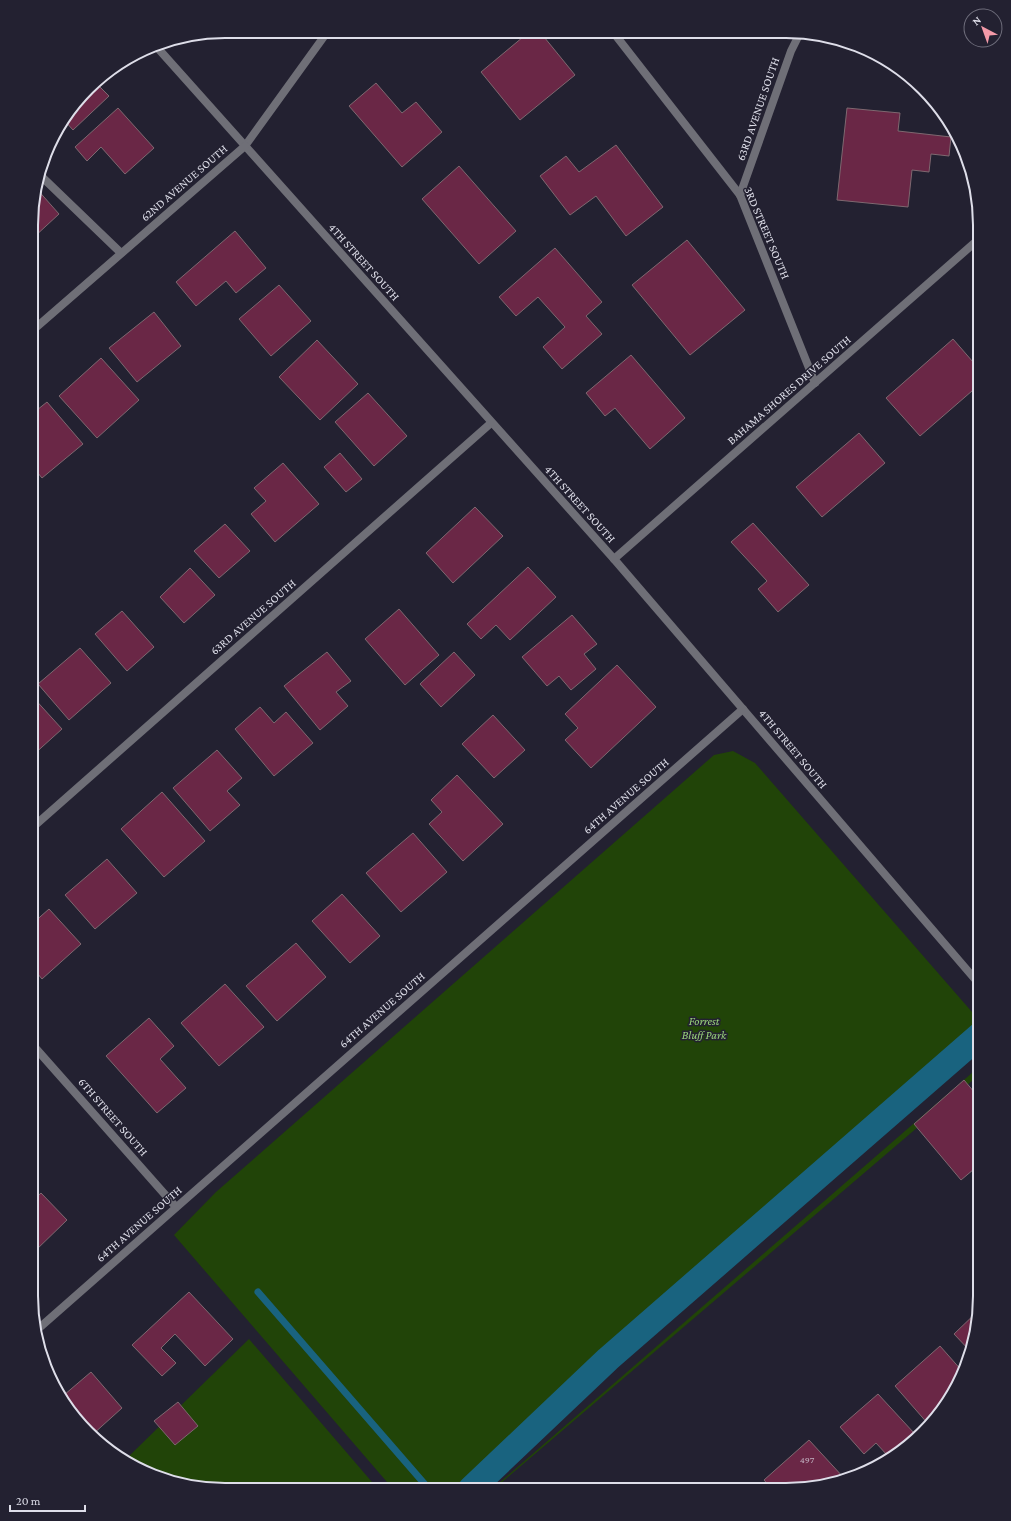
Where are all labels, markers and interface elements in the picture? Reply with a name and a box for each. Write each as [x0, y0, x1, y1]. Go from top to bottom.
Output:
north arrow [963, 8, 1003, 48]
text: N [970, 13, 984, 27]
street label: 63RD AVENUE SOUTH [734, 55, 782, 163]
street label: 62ND AVENUE SOUTH [138, 142, 230, 224]
street label: 3RD STREET SOUTH [741, 185, 793, 281]
street label: 4TH STREET SOUTH [326, 220, 402, 304]
street label: BAHAMA SHORES DRIVE SOUTH [724, 332, 854, 448]
street label: 4TH STREET SOUTH [542, 462, 618, 546]
street label: 63RD AVENUE SOUTH [207, 576, 299, 658]
street label: 4TH STREET SOUTH [756, 707, 830, 792]
street label: 64TH AVENUE SOUTH [580, 755, 672, 837]
street label: 64TH AVENUE SOUTH [336, 969, 428, 1051]
park label: Forrest Bluff Park [682, 1014, 727, 1042]
street label: 6TH STREET SOUTH [75, 1075, 151, 1159]
street label: 64TH AVENUE SOUTH [93, 1183, 185, 1265]
house number: 497 [800, 1454, 815, 1465]
scale bar [10, 1487, 85, 1513]
text: 20 m [16, 1494, 41, 1508]

